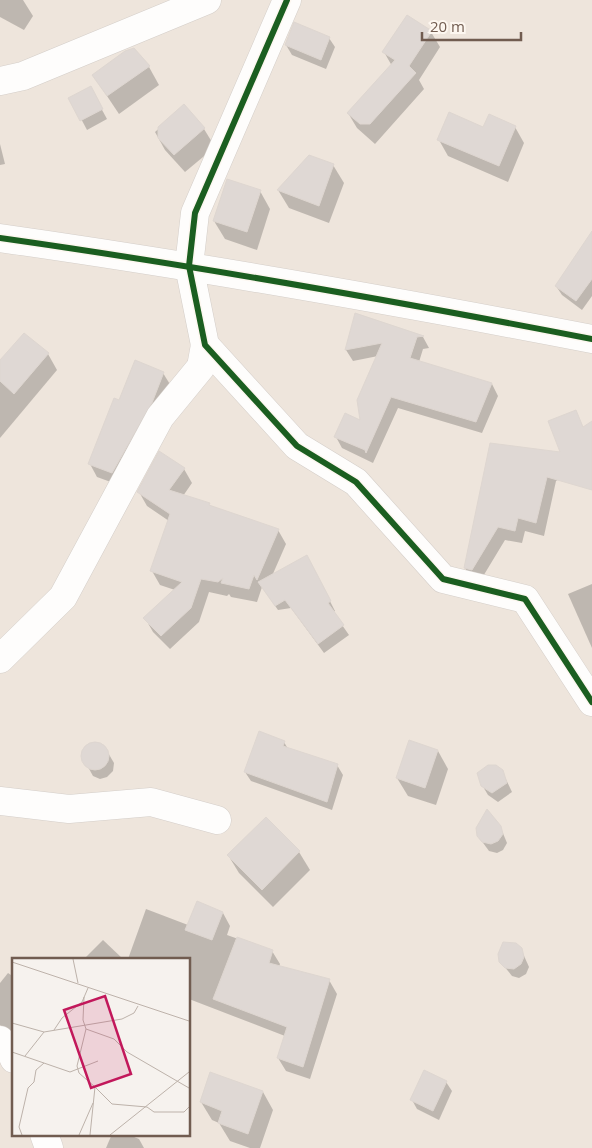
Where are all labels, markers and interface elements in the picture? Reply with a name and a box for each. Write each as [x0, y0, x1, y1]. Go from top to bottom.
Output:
scale bar [422, 10, 521, 42]
text: 20 m [430, 16, 465, 36]
inset map [12, 958, 190, 1136]

